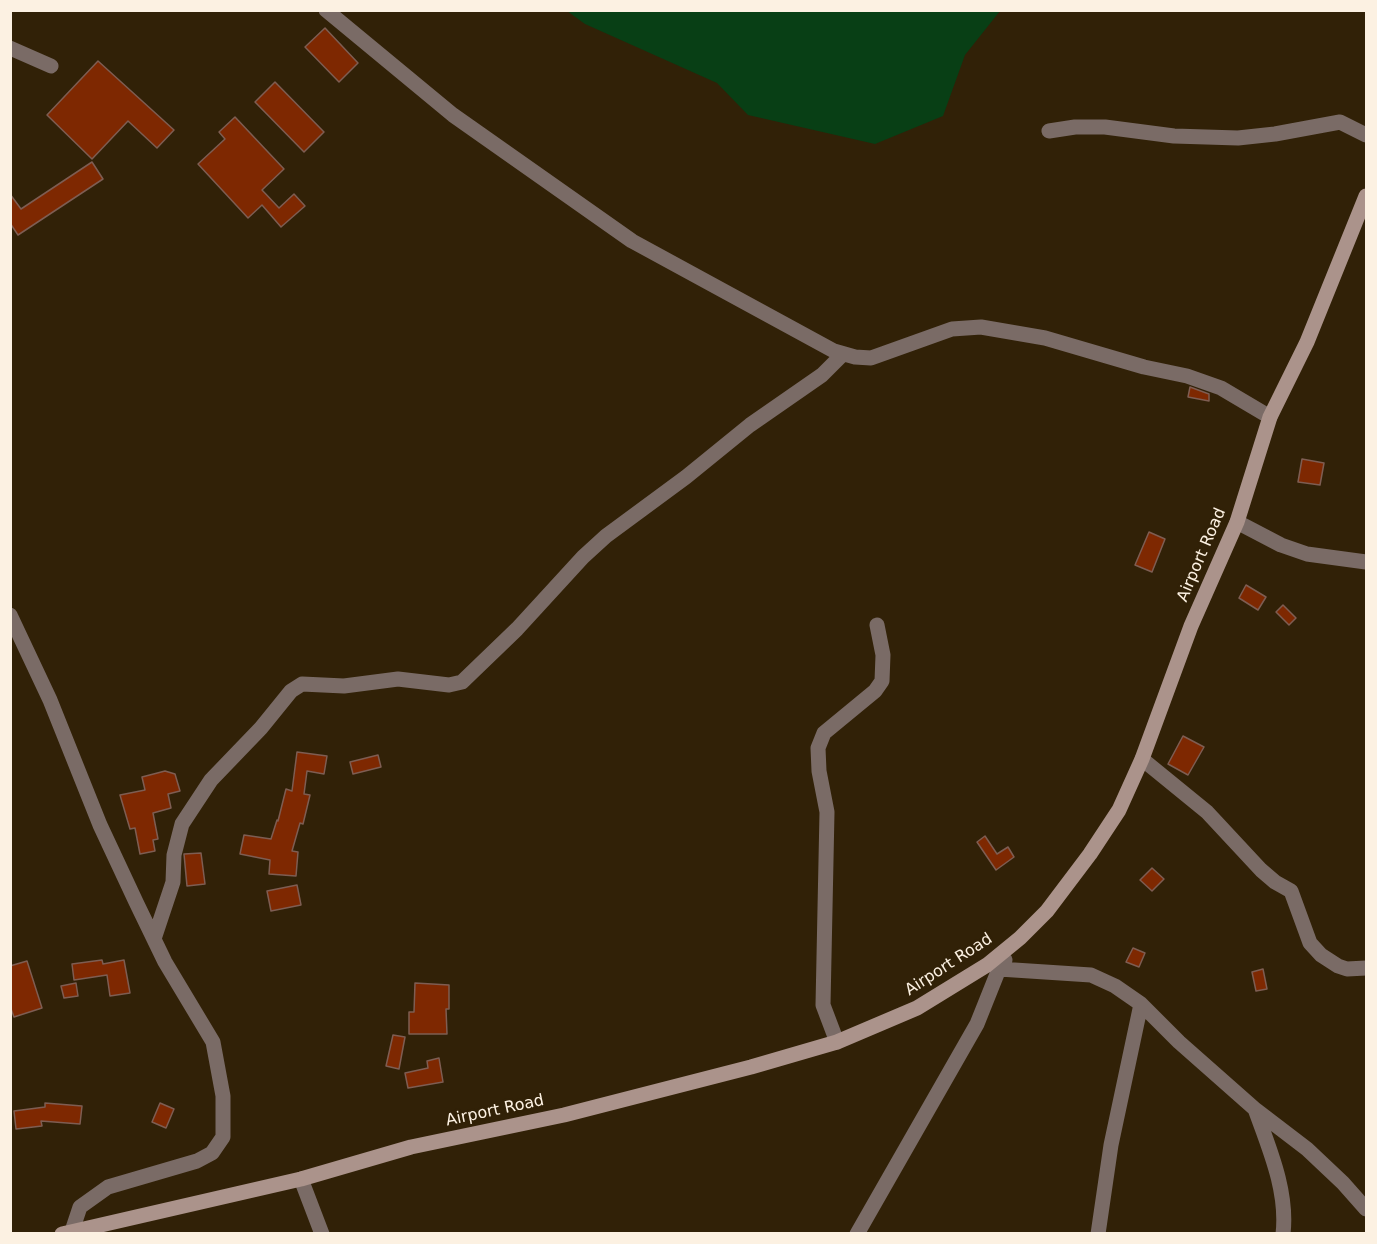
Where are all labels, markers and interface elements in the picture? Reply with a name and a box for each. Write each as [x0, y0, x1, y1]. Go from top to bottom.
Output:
street label: Airport Road [1174, 505, 1230, 605]
street label: Airport Road [902, 930, 996, 1000]
street label: Airport Road [444, 1091, 546, 1131]

